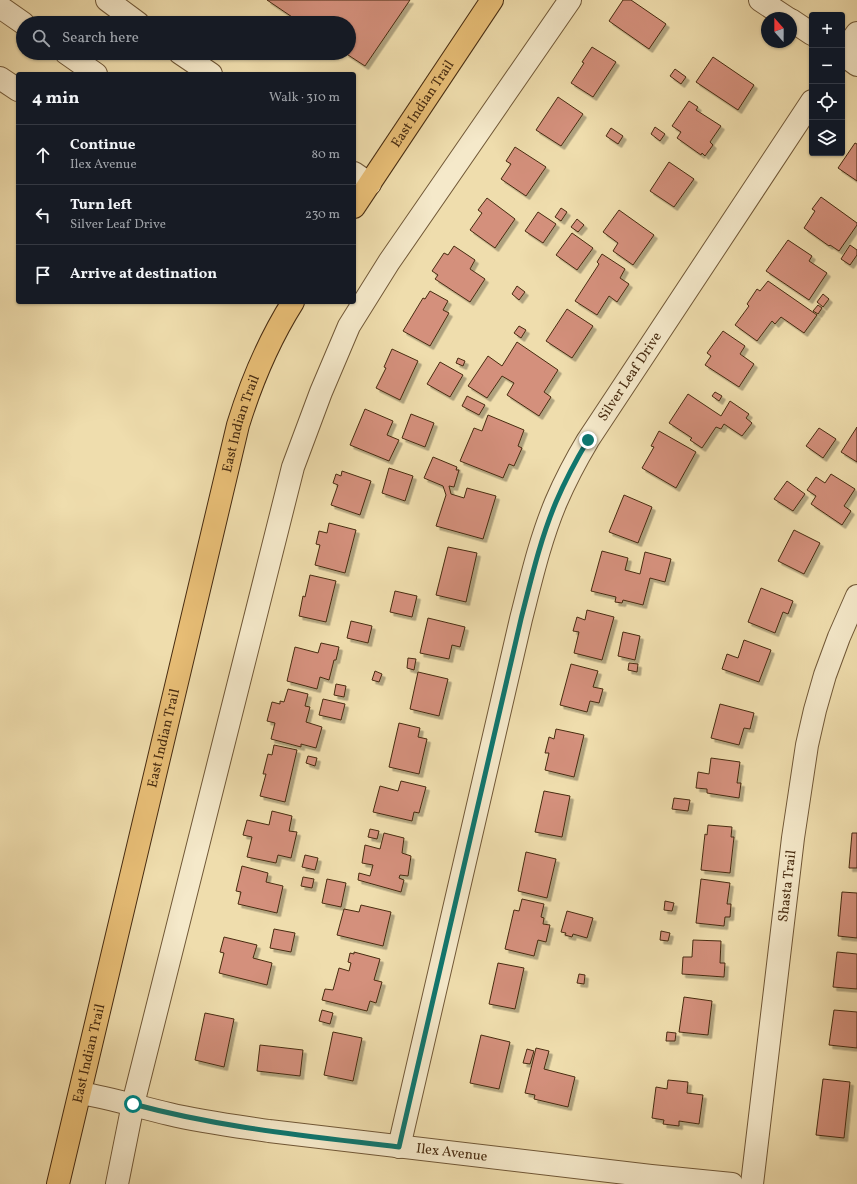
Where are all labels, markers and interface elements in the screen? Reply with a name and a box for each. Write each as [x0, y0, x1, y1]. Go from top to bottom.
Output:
north arrow [761, 12, 797, 48]
map controls [809, 12, 845, 156]
button: + [809, 12, 845, 48]
search box [16, 16, 356, 60]
icon: search [30, 27, 52, 49]
text: Search here [62, 28, 139, 49]
button: − [809, 48, 845, 84]
street label: East Indian Trail [387, 56, 459, 151]
button: locate [809, 84, 845, 120]
text: 4 min [32, 87, 79, 110]
text: Walk · 310 m [269, 89, 340, 107]
button: layers [809, 120, 845, 156]
text: Continue [70, 135, 135, 156]
icon: ahead [32, 144, 54, 166]
text: 80 m [311, 146, 340, 164]
text: Ilex Avenue [70, 156, 137, 174]
text: Turn left [70, 195, 132, 216]
icon: left [32, 204, 54, 226]
text: 230 m [305, 206, 340, 224]
text: Silver Leaf Drive [70, 216, 166, 234]
icon: arrive [32, 264, 54, 286]
text: Arrive at destination [70, 264, 217, 285]
street label: Silver Leaf Drive [593, 328, 667, 425]
street label: East Indian Trail [218, 372, 264, 475]
route end [579, 431, 597, 449]
street label: East Indian Trail [143, 687, 185, 790]
street label: Shasta Trail [774, 849, 801, 923]
street label: East Indian Trail [68, 1002, 110, 1105]
route start [124, 1095, 142, 1113]
street label: Ilex Avenue [415, 1139, 489, 1166]

